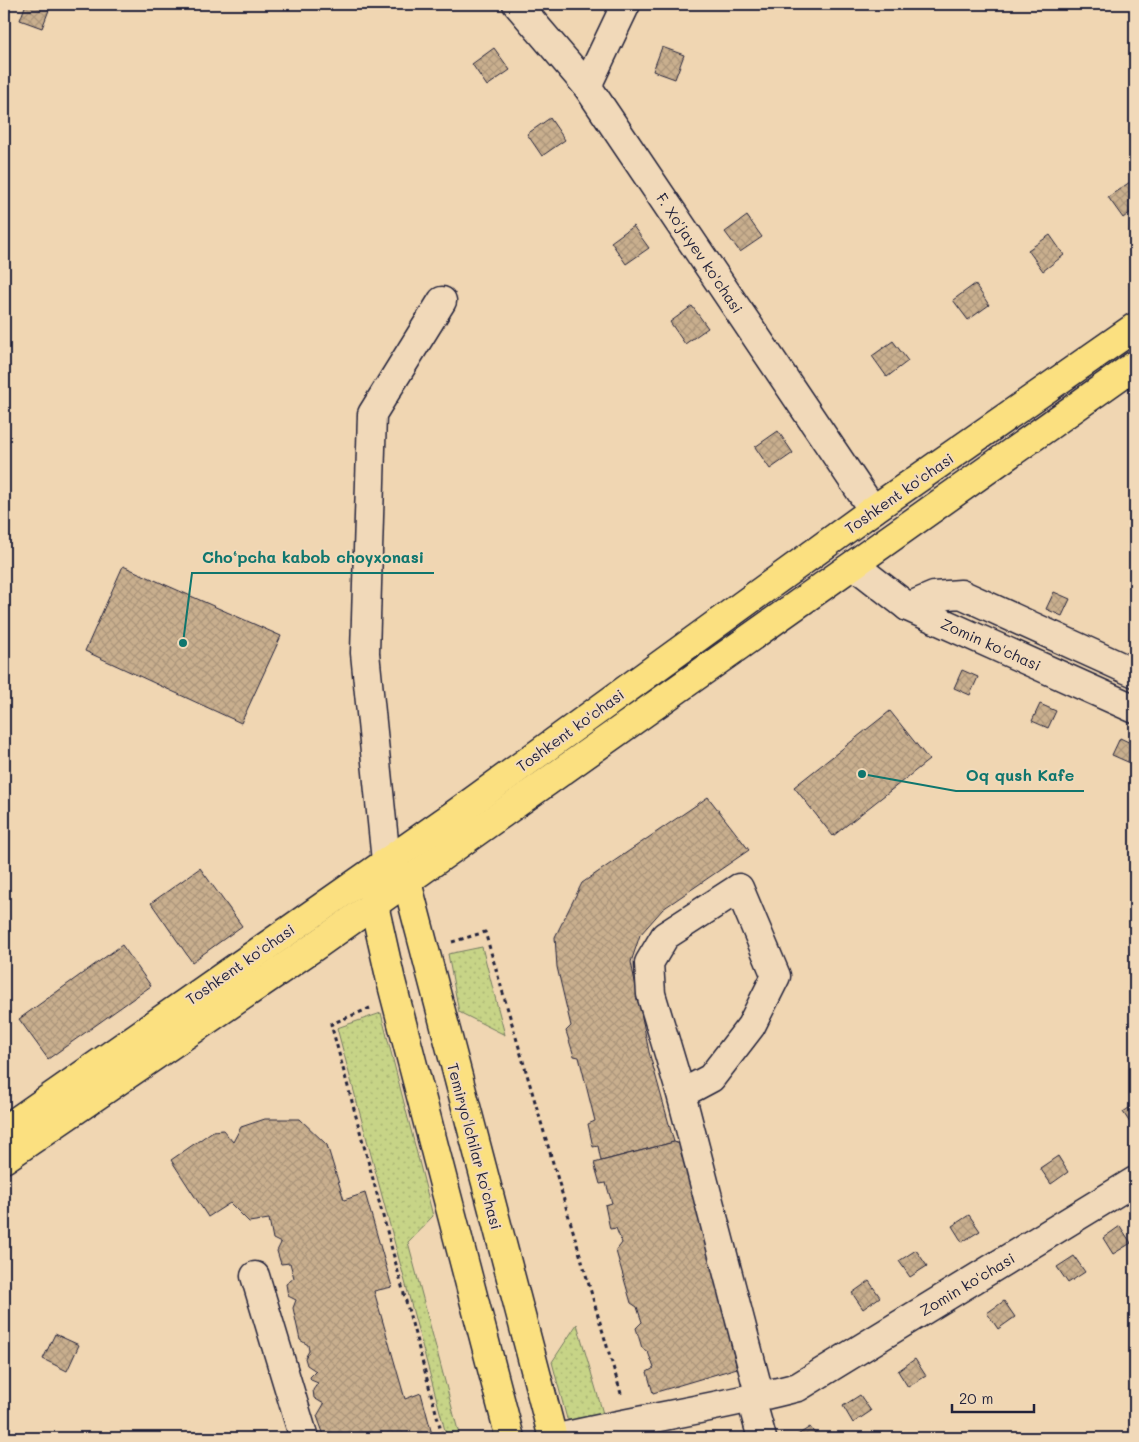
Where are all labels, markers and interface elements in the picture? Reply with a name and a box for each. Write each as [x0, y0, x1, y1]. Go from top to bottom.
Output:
street label: F. Xo'jayev ko'chasi [652, 189, 748, 317]
street label: Toshkent ko'chasi [841, 448, 957, 538]
callout: Cho‘pcha kabob choyxonasi [192, 542, 434, 573]
text: Cho‘pcha kabob choyxonasi [202, 546, 424, 567]
street label: Zomin ko'chasi [938, 613, 1044, 675]
street label: Toshkent ko'chasi [512, 684, 628, 776]
callout: Oq qush Kafe [956, 760, 1084, 791]
text: Oq qush Kafe [966, 764, 1074, 785]
street label: Toshkent ko'chasi [182, 919, 298, 1009]
street label: Temiryo'lchilar ko'chasi [443, 1061, 507, 1231]
street label: Zomin ko'chasi [916, 1248, 1018, 1320]
scale bar [952, 1382, 1034, 1414]
text: 20 m [959, 1388, 993, 1408]

